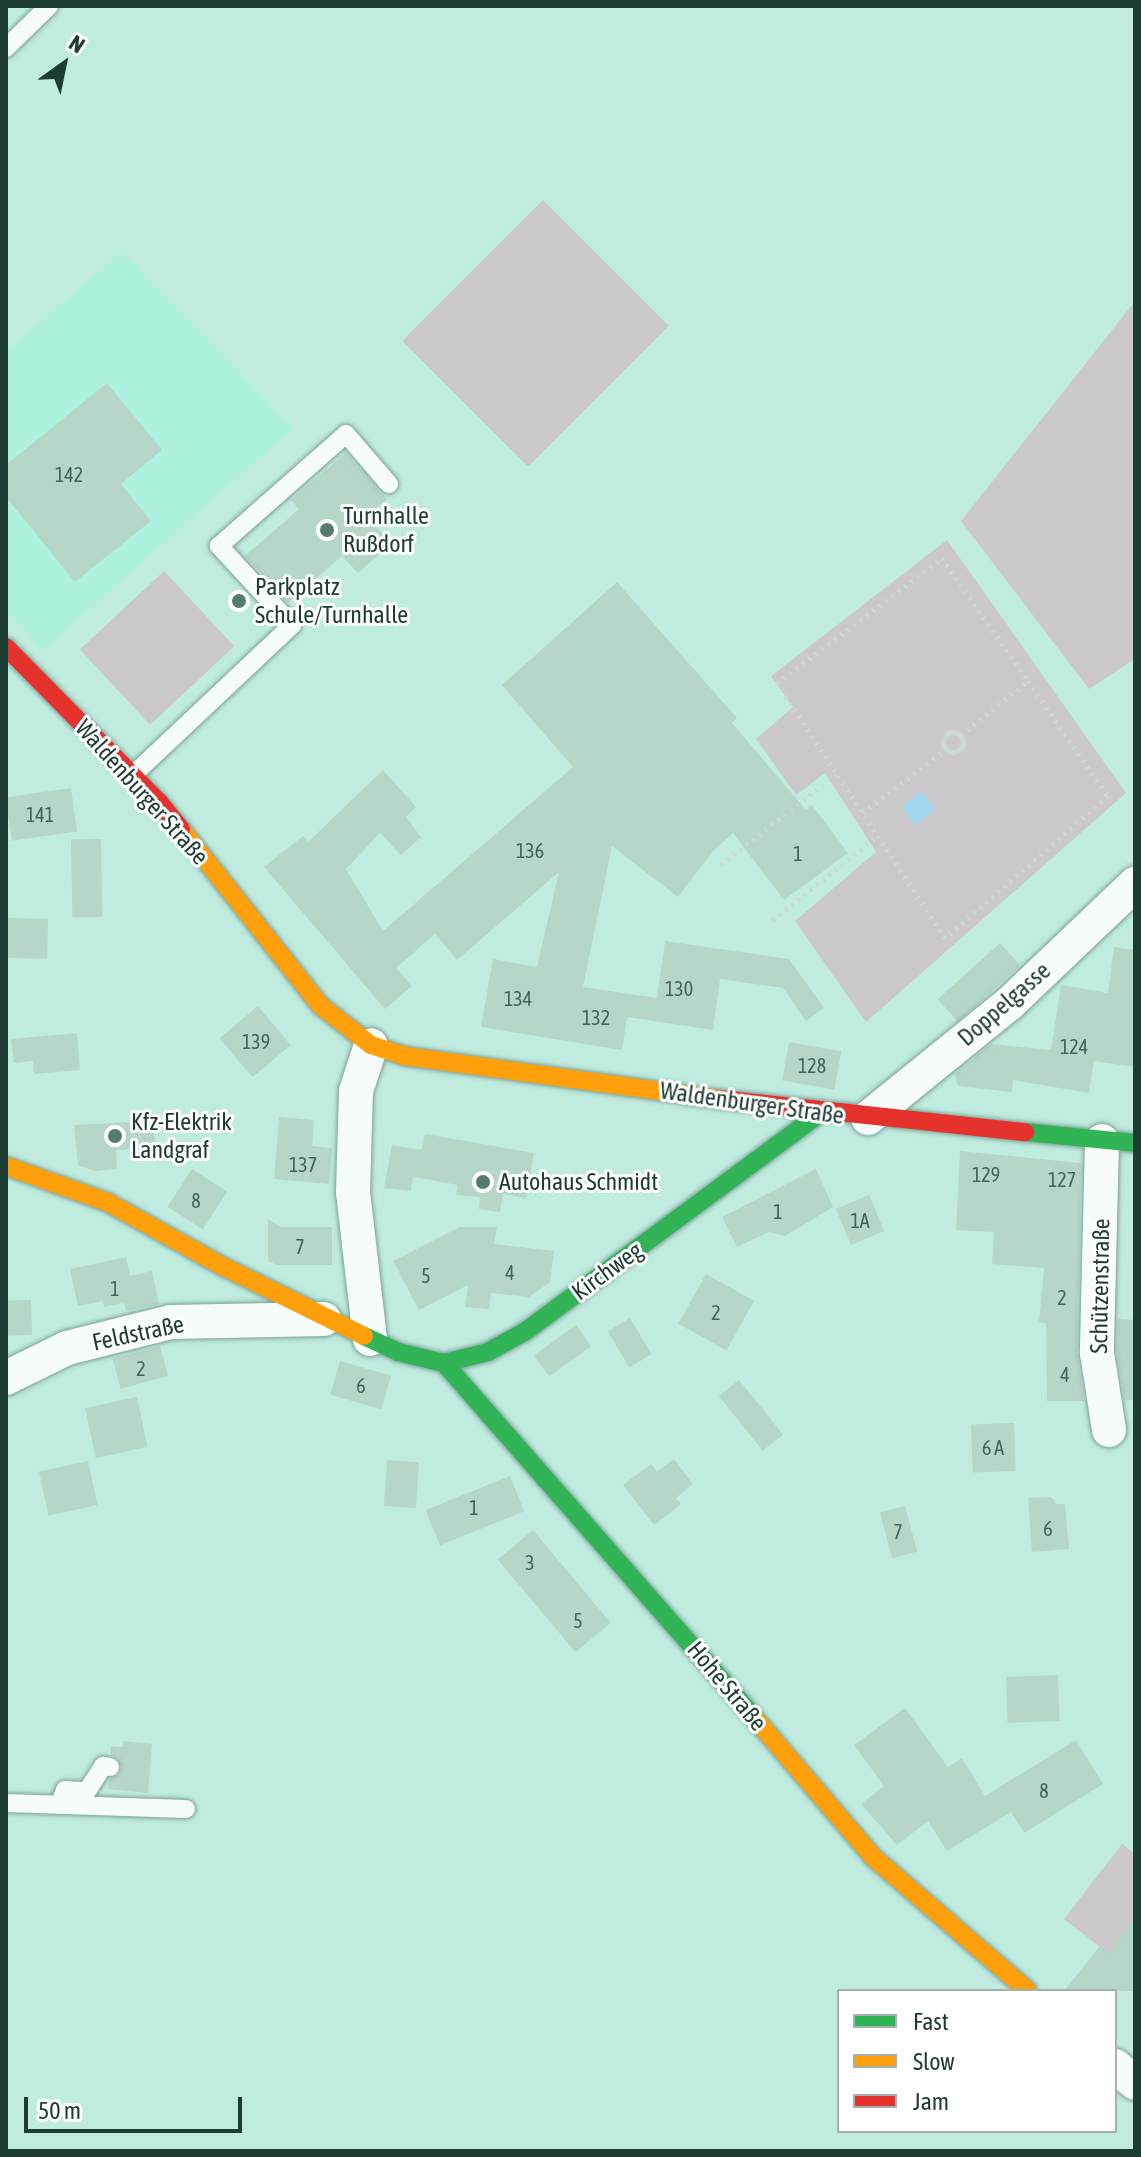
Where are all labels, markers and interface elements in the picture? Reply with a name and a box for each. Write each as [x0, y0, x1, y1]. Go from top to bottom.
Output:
north arrow [24, 24, 104, 104]
text: N [65, 29, 90, 58]
house number: 142 [55, 462, 83, 486]
place label: Turnhalle Rußdorf [343, 502, 429, 558]
marker: Turnhalle Rußdorf [318, 521, 336, 539]
place label: Parkplatz Schule/Turnhalle [255, 573, 408, 629]
marker: Parkplatz Schule/Turnhalle [230, 592, 248, 610]
street label: Waldenburger Straße [69, 714, 215, 870]
house number: 141 [26, 802, 54, 826]
house number: 136 [516, 838, 544, 862]
house number: 1 [793, 841, 803, 865]
street label: Doppelgasse [952, 956, 1056, 1052]
house number: 130 [665, 976, 693, 1000]
house number: 134 [504, 986, 532, 1010]
house number: 132 [582, 1005, 610, 1029]
house number: 139 [242, 1029, 270, 1053]
house number: 124 [1060, 1034, 1088, 1058]
house number: 128 [798, 1053, 826, 1077]
street label: Waldenburger Straße [658, 1076, 846, 1130]
place label: Kfz-Elektrik Landgraf [131, 1108, 232, 1164]
marker: Kfz-Elektrik Landgraf [106, 1127, 124, 1145]
house number: 137 [289, 1152, 317, 1176]
house number: 129 [972, 1162, 1000, 1186]
house number: 127 [1048, 1167, 1076, 1191]
place label: Autohaus Schmidt [499, 1168, 658, 1196]
marker: Autohaus Schmidt [474, 1173, 492, 1191]
house number: 8 [191, 1188, 201, 1212]
house number: 1 [773, 1199, 783, 1223]
house number: 1A [850, 1208, 870, 1232]
street label: Schützenstraße [1084, 1218, 1116, 1354]
house number: 7 [295, 1234, 305, 1258]
street label: Kirchweg [566, 1236, 648, 1306]
house number: 4 [505, 1260, 515, 1284]
house number: 5 [421, 1263, 431, 1287]
house number: 1 [110, 1276, 120, 1300]
house number: 2 [1057, 1285, 1067, 1309]
house number: 2 [711, 1300, 721, 1324]
street label: Feldstraße [90, 1309, 186, 1357]
house number: 2 [136, 1356, 146, 1380]
house number: 4 [1060, 1362, 1070, 1386]
house number: 6 [356, 1373, 366, 1397]
house number: 6 A [982, 1435, 1004, 1459]
house number: 1 [469, 1495, 479, 1519]
house number: 6 [1043, 1516, 1053, 1540]
house number: 7 [893, 1519, 903, 1543]
house number: 3 [525, 1550, 535, 1574]
house number: 5 [573, 1608, 583, 1632]
street label: Hohe Straße [681, 1635, 773, 1737]
house number: 8 [1039, 1778, 1049, 1802]
legend [837, 1989, 1117, 2133]
text: Fast [913, 2008, 949, 2035]
text: Slow [913, 2048, 955, 2075]
scale bar [28, 2081, 246, 2131]
text: Jam [913, 2088, 949, 2115]
text: 50 m [38, 2097, 81, 2124]

